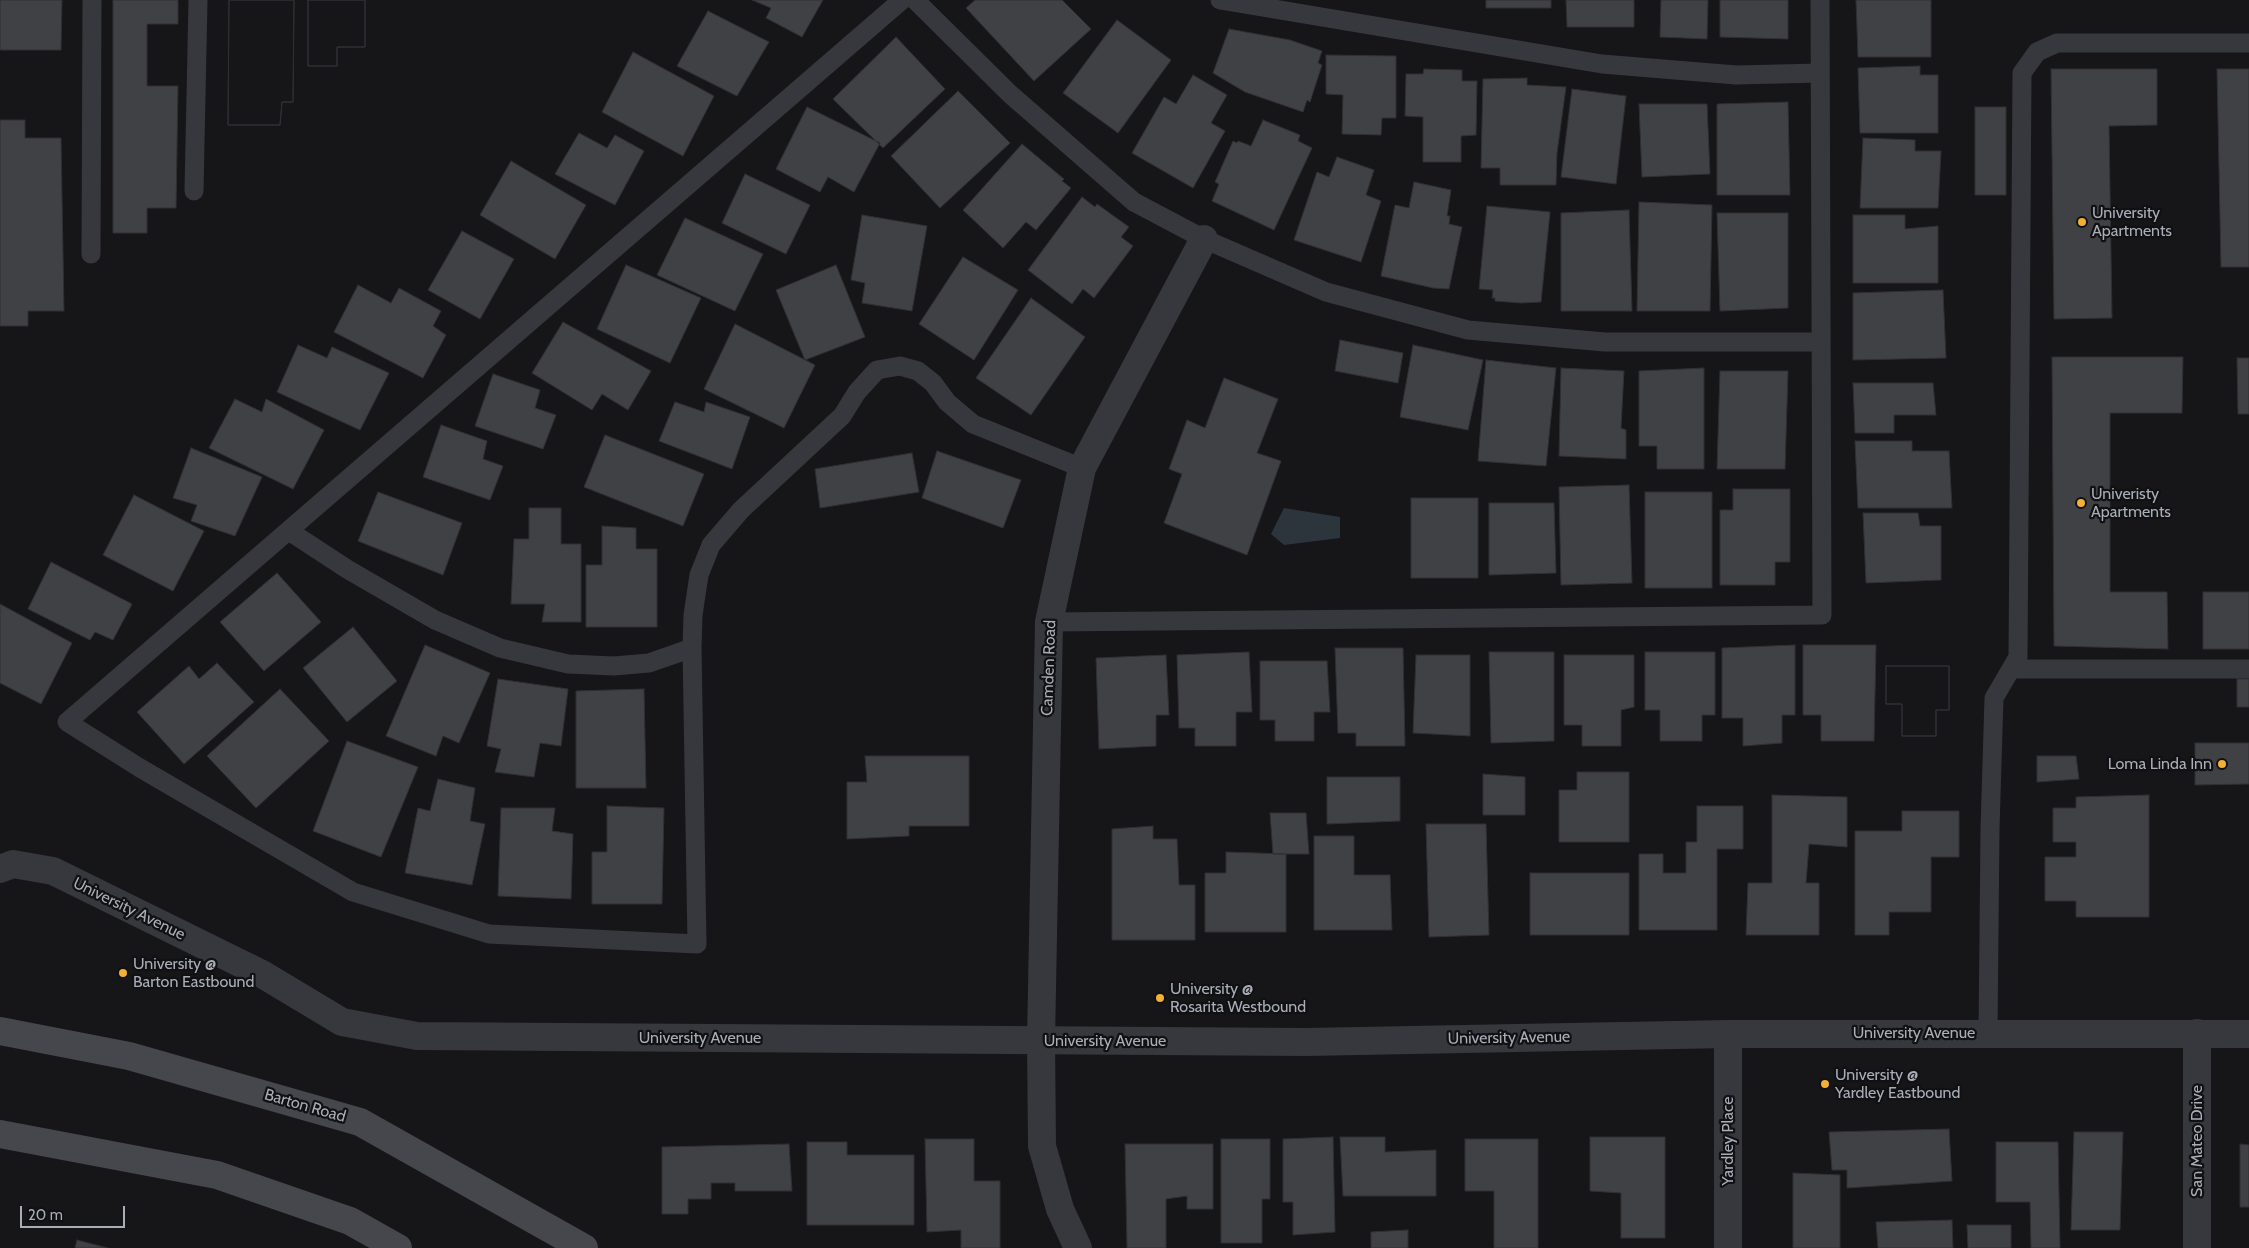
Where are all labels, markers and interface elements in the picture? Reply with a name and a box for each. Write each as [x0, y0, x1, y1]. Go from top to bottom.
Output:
place label: University Apartments [2092, 203, 2172, 241]
marker: University Apartments [2076, 216, 2088, 228]
place label: Univeristy Apartments [2091, 484, 2171, 522]
marker: Univeristy Apartments [2075, 497, 2087, 509]
street label: Camden Road [1038, 620, 1060, 716]
place label: Loma Linda Inn [2108, 754, 2212, 774]
marker: Loma Linda Inn [2216, 758, 2228, 770]
street label: University Avenue [70, 874, 188, 944]
place label: University @ Barton Eastbound [133, 954, 254, 992]
marker: University @ Barton Eastbound [117, 967, 129, 979]
place label: University @ Rosarita Westbound [1170, 979, 1306, 1017]
marker: University @ Rosarita Westbound [1154, 992, 1166, 1004]
street label: University Avenue [1853, 1023, 1975, 1043]
street label: University Avenue [1448, 1027, 1570, 1049]
street label: University Avenue [639, 1028, 761, 1048]
street label: University Avenue [1044, 1031, 1166, 1051]
place label: University @ Yardley Eastbound [1835, 1065, 1960, 1103]
marker: University @ Yardley Eastbound [1819, 1078, 1831, 1090]
street label: Barton Road [262, 1085, 348, 1127]
street label: San Mateo Drive [2187, 1085, 2207, 1197]
street label: Yardley Place [1718, 1097, 1738, 1185]
scale bar [22, 1196, 128, 1228]
text: 20 m [28, 1206, 63, 1224]

